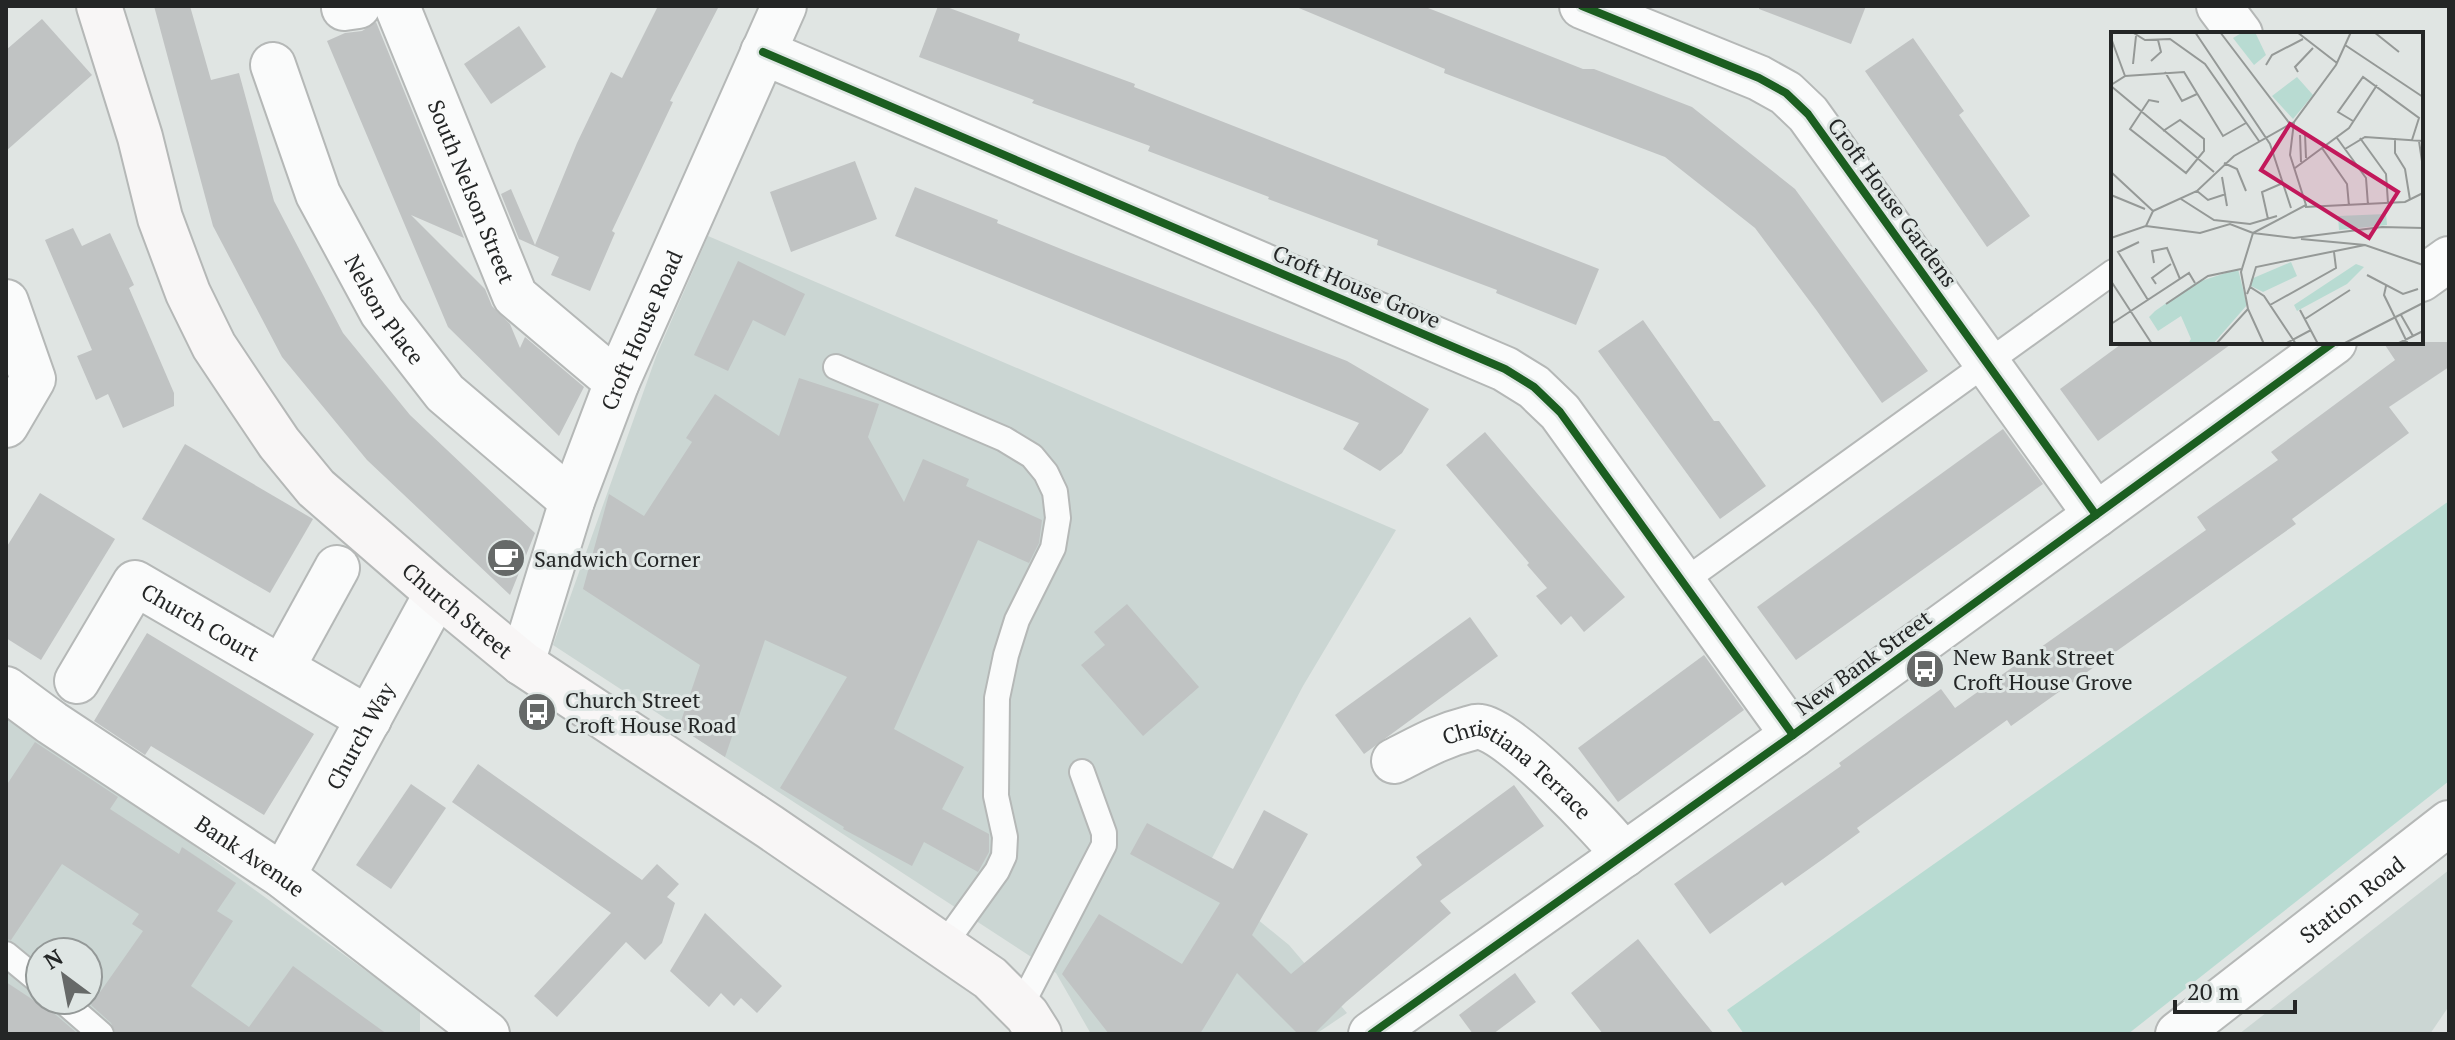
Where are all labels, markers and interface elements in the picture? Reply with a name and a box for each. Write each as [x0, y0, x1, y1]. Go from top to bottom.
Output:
inset map [2111, 32, 2423, 344]
street label: South Nelson Street [422, 95, 523, 287]
street label: Croft House Gardens [1822, 111, 1964, 293]
street label: Croft House Grove [1269, 238, 1445, 334]
street label: Croft House Road [593, 245, 688, 414]
street label: Nelson Place [339, 249, 432, 370]
cafe icon: Sandwich Corner [485, 537, 527, 579]
place label: Sandwich Corner [534, 544, 701, 573]
street label: Church Street [397, 555, 519, 664]
street label: Church Court [137, 576, 265, 667]
street label: New Bank Street [1789, 603, 1937, 721]
place label: New Bank Street Croft House Grove [1953, 642, 2133, 696]
bus stop icon: New Bank Street Croft House Grove [1904, 648, 1946, 690]
street label: Church Way [319, 676, 401, 794]
place label: Church Street Croft House Road [565, 685, 736, 739]
bus stop icon: Church Street Croft House Road [516, 691, 558, 733]
street label: Christiana Terrace [1438, 712, 1599, 825]
street label: Bank Avenue [191, 808, 311, 903]
street label: Station Road [2293, 849, 2410, 949]
north arrow [24, 936, 104, 1016]
text: N [38, 942, 68, 975]
scale bar [2175, 964, 2295, 1014]
text: 20 m [2187, 975, 2239, 1007]

